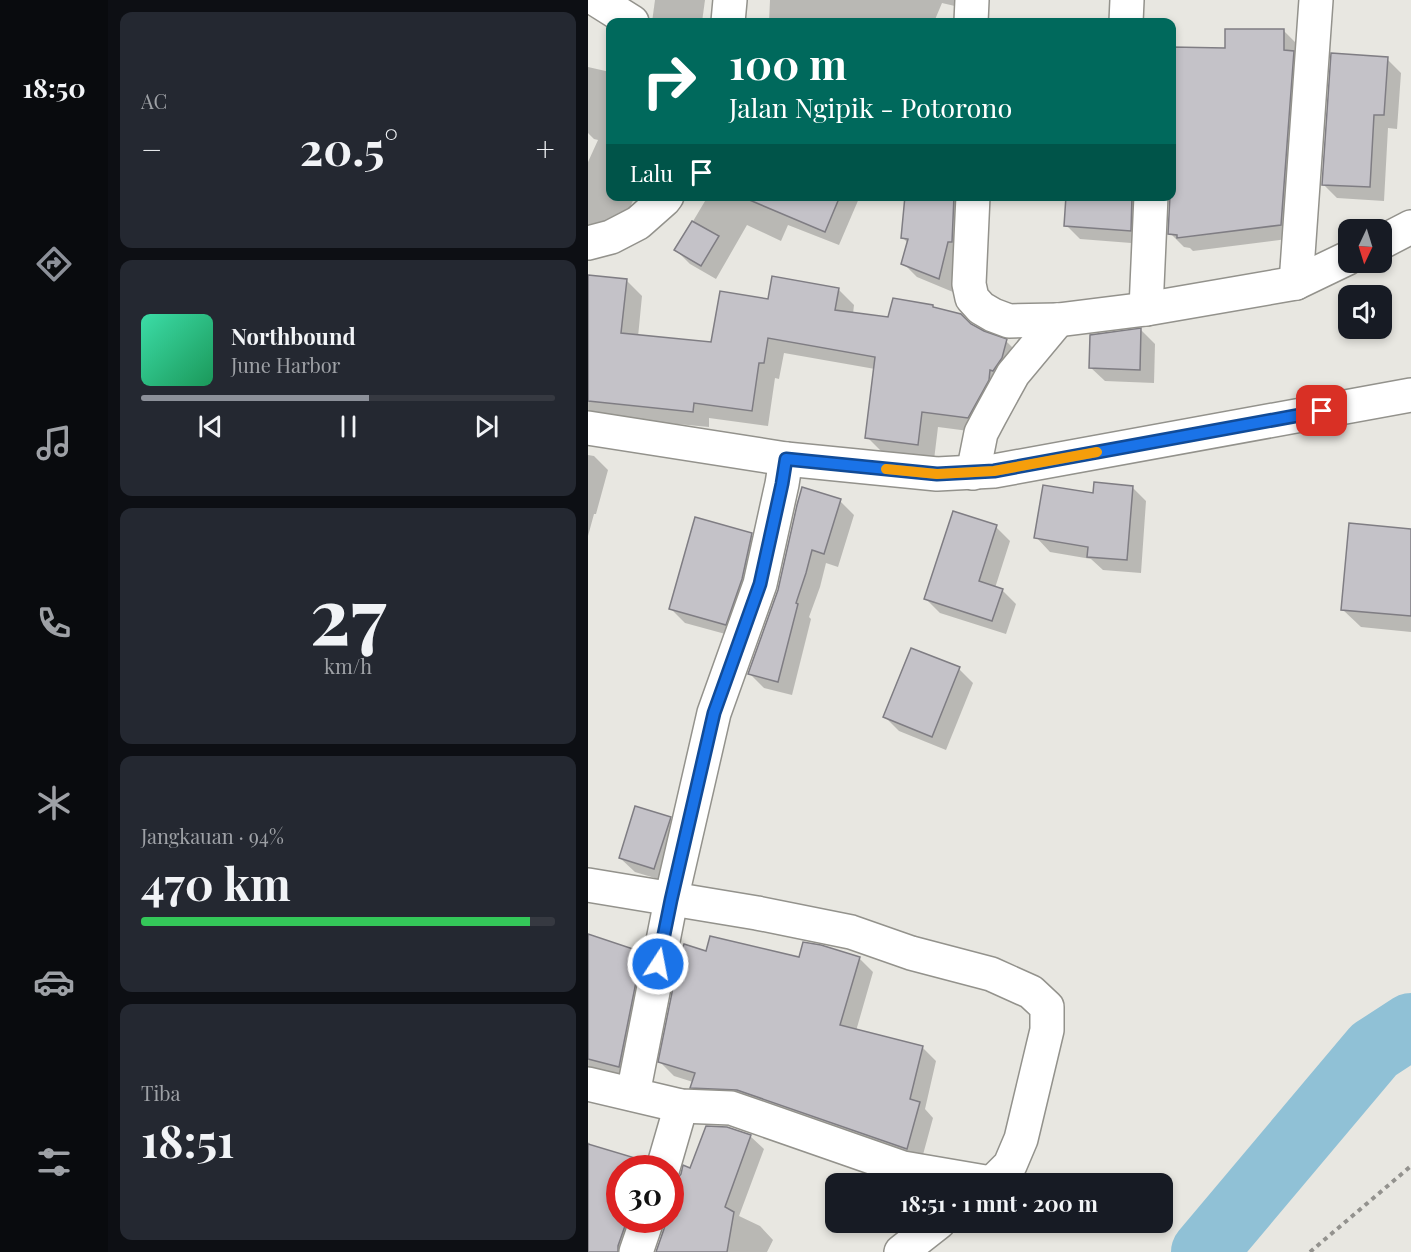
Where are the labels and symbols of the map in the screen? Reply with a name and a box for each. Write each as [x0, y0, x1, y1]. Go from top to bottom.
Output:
north arrow [1338, 219, 1392, 273]
pin [1296, 385, 1347, 436]
position arrow [626, 932, 690, 996]
speed limit sign: 30 [606, 1155, 684, 1233]

